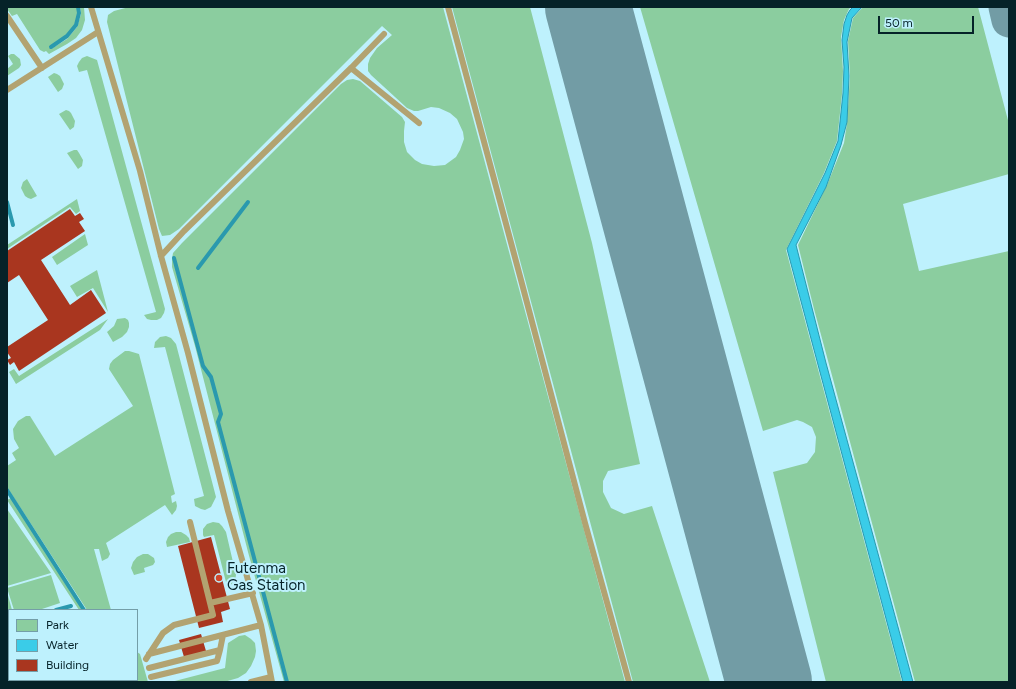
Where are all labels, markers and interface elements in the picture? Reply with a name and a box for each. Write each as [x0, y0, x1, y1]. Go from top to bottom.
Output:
scale bar [880, 8, 976, 34]
text: 50 m [885, 16, 913, 30]
place label: Futenma Gas Station [227, 560, 305, 595]
marker: Futenma Gas Station [214, 573, 224, 583]
legend [8, 609, 138, 681]
text: Park [46, 618, 69, 632]
text: Water [46, 638, 78, 652]
text: Building [46, 658, 89, 672]

